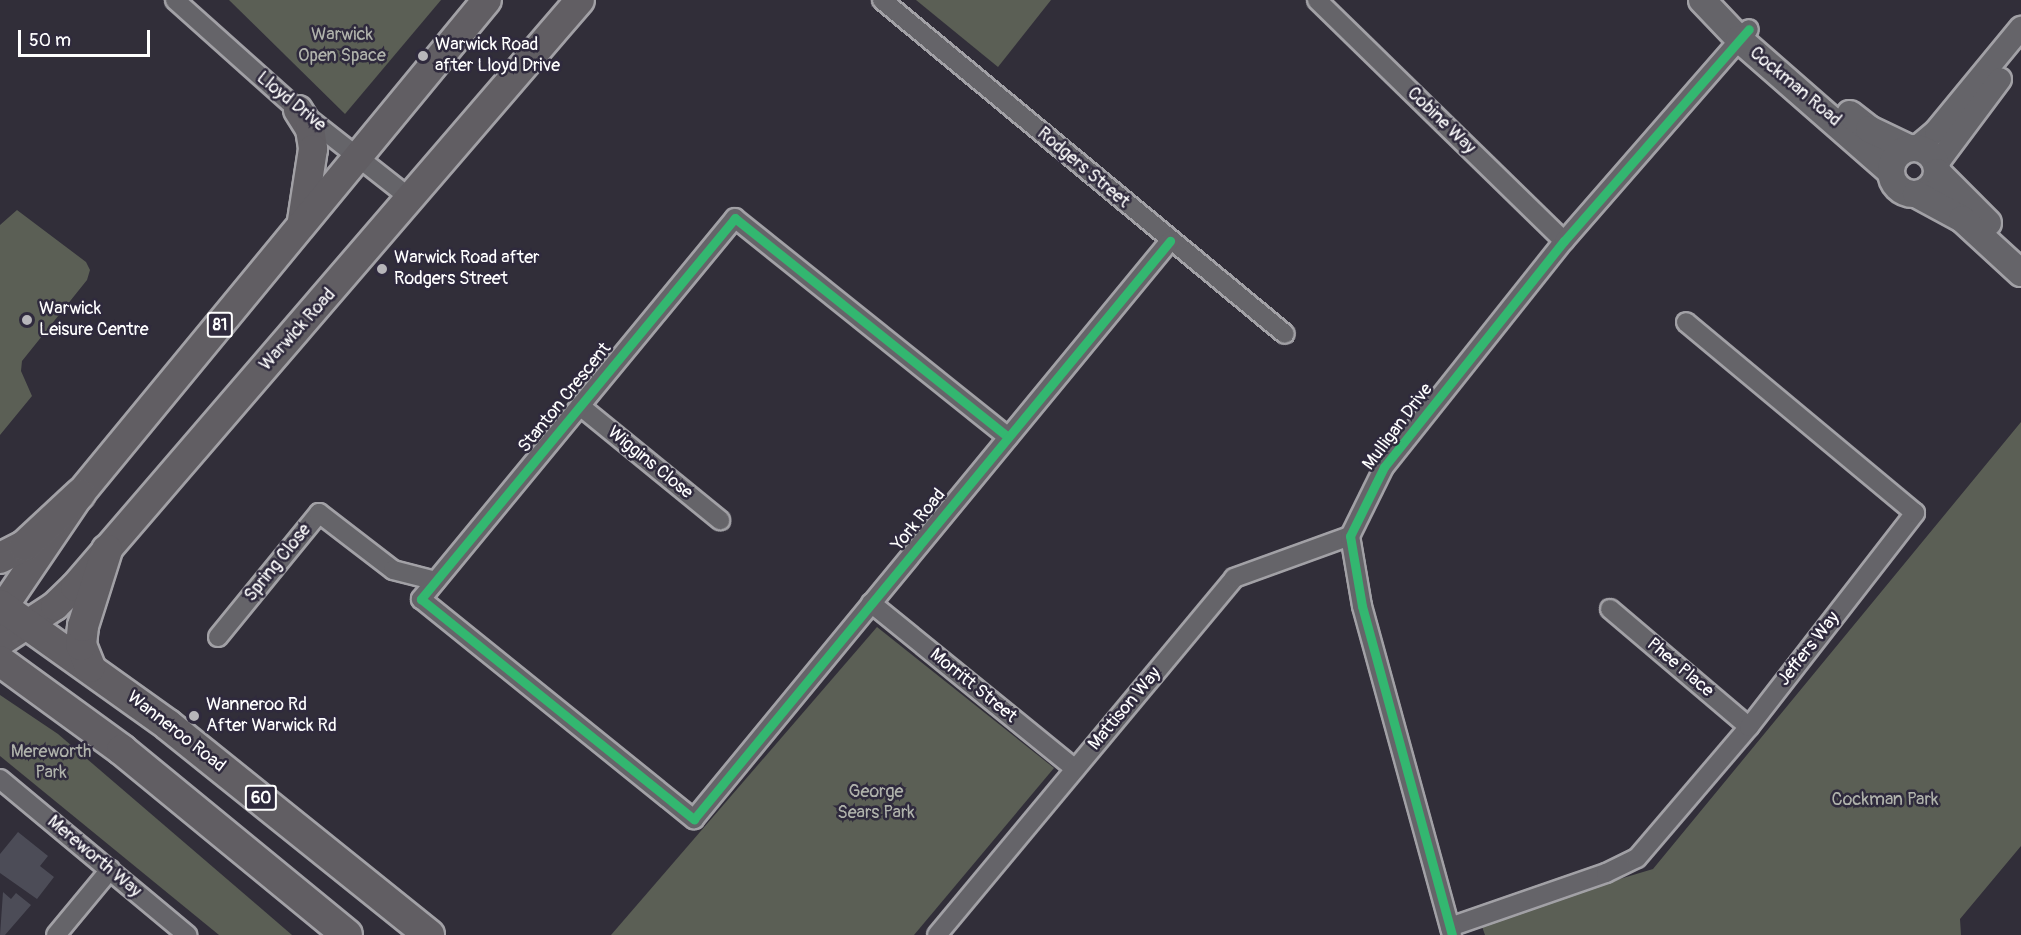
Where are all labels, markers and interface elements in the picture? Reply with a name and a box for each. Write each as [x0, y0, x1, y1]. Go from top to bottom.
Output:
scale bar [21, 18, 153, 56]
park label: Warwick Open Space [298, 25, 386, 68]
text: 50 m [29, 29, 71, 52]
place label: Warwick Road after Lloyd Drive [435, 35, 560, 78]
street label: Cockman Road [1745, 43, 1845, 131]
marker: Warwick Road after Lloyd Drive [416, 49, 430, 63]
street label: Lloyd Drive [252, 68, 330, 136]
street label: Cobine Way [1402, 83, 1480, 159]
street label: Rodgers Street [1032, 123, 1134, 213]
place label: Warwick Road after Rodgers Street [394, 248, 539, 290]
marker: Warwick Road after Rodgers Street [375, 262, 389, 276]
street label: Warwick Road [255, 284, 341, 376]
place label: Warwick Leisure Centre [39, 299, 149, 342]
road number: 81 [206, 312, 234, 338]
marker: Warwick Leisure Centre [20, 313, 34, 327]
street label: Stanton Crescent [514, 339, 616, 457]
street label: Mulligan Drive [1358, 379, 1438, 475]
street label: Wiggins Close [603, 422, 697, 504]
street label: York Road [887, 485, 951, 555]
street label: Spring Close [240, 520, 316, 606]
street label: Jeffers Way [1773, 608, 1845, 690]
street label: Phee Place [1642, 634, 1718, 702]
street label: Morritt Street [925, 644, 1021, 728]
street label: Mattison Way [1084, 663, 1166, 755]
street label: Wanneroo Road [122, 687, 230, 777]
place label: Wanneroo Rd After Warwick Rd [206, 695, 337, 738]
marker: Wanneroo Rd After Warwick Rd [187, 709, 201, 723]
park label: Mereworth Park [11, 742, 91, 784]
park label: George Sears Park [837, 782, 915, 824]
road number: 60 [244, 785, 278, 811]
park label: Cockman Park [1832, 789, 1938, 811]
street label: Mereworth Way [43, 811, 145, 903]

